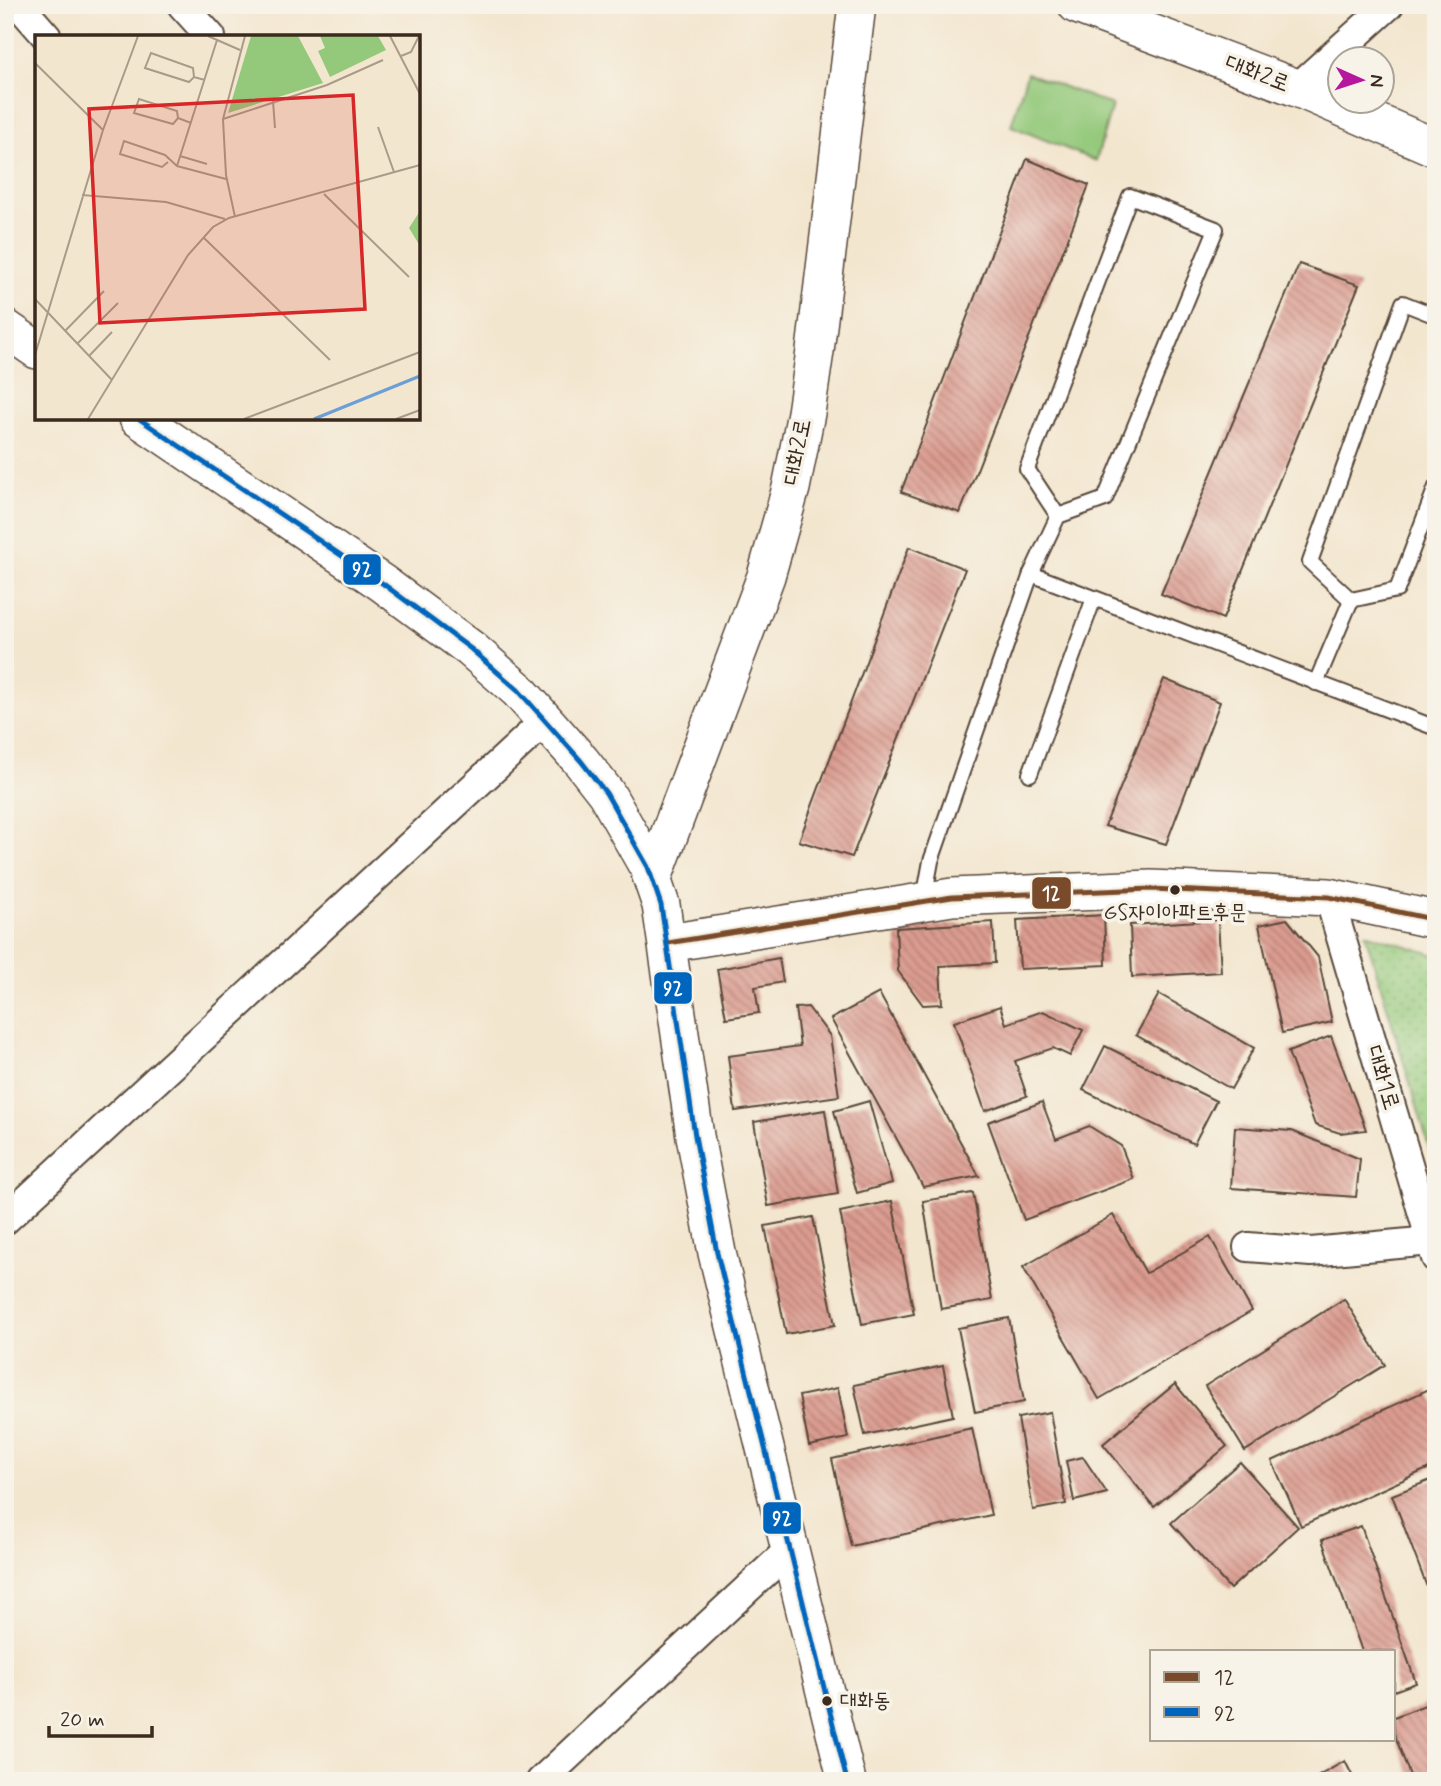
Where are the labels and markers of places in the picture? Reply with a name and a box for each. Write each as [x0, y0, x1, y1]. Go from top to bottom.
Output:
marker: GS자이아파트후문 [1168, 883, 1182, 897]
place label: GS자이아파트후문 [1104, 899, 1246, 927]
place label: 대화동 [840, 1687, 891, 1715]
marker: 대화동 [820, 1694, 834, 1708]

